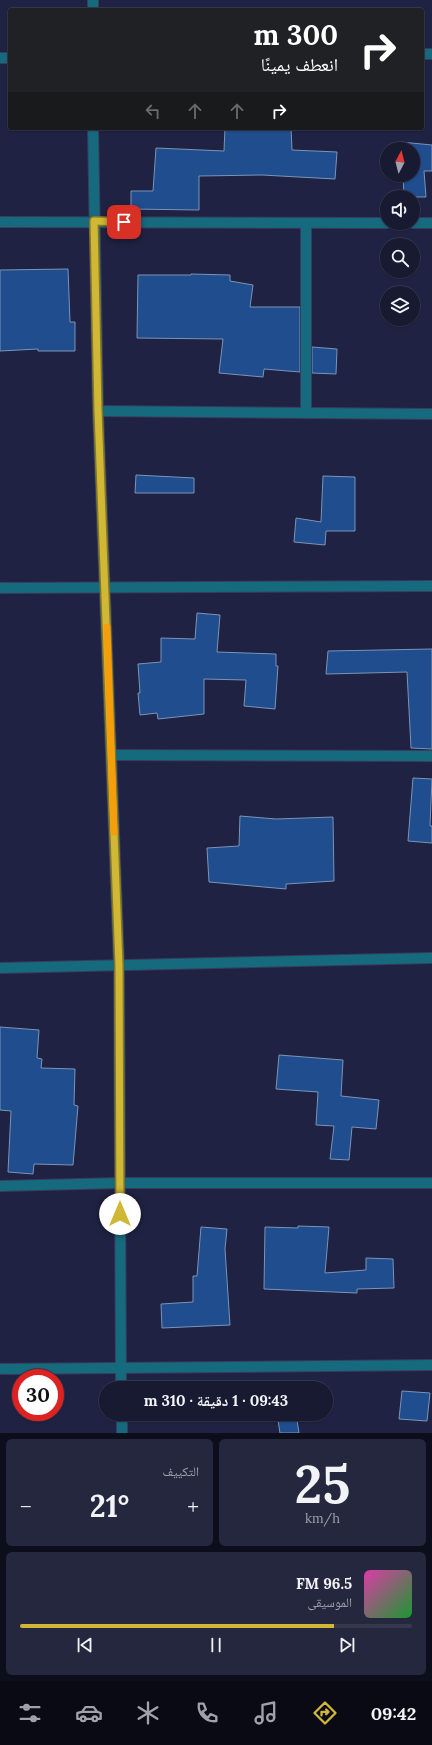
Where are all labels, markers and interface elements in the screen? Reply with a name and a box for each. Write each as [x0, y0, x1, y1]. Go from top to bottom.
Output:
text: 300 m [254, 17, 338, 53]
icon: right [352, 24, 404, 76]
text: انعطف يمينًا [261, 53, 338, 76]
icon: left [142, 100, 164, 122]
icon: ahead [184, 100, 206, 122]
icon: ahead [226, 100, 248, 122]
icon: right [268, 100, 290, 122]
north arrow [380, 142, 420, 182]
map controls [380, 142, 420, 326]
button: sound [380, 190, 420, 230]
pin [107, 205, 141, 239]
icon: arrive [113, 211, 135, 233]
button: search [380, 238, 420, 278]
button: layers [380, 286, 420, 326]
position arrow [99, 1193, 141, 1235]
speed limit sign: 30 [12, 1369, 64, 1421]
text: 09:43 · 1 دقيقة · 310 m [144, 1391, 288, 1410]
text: 25 [295, 1451, 350, 1517]
text: التكييف [163, 1463, 199, 1480]
text: 21° [90, 1487, 129, 1525]
text: − [20, 1492, 32, 1520]
text: + [187, 1492, 199, 1520]
text: km/h [305, 1510, 340, 1527]
text: 96.5 FM [296, 1574, 352, 1593]
text: الموسيقى [308, 1594, 352, 1611]
icon: previous [74, 1634, 96, 1656]
icon: pause [205, 1634, 227, 1656]
icon: next [336, 1634, 358, 1656]
icon: filters [16, 1699, 44, 1727]
icon: car [75, 1699, 103, 1727]
icon: climate [134, 1699, 162, 1727]
icon: phone [193, 1699, 221, 1727]
icon: music [252, 1699, 280, 1727]
icon: directions [311, 1699, 339, 1727]
text: 09:42 [371, 1702, 416, 1725]

